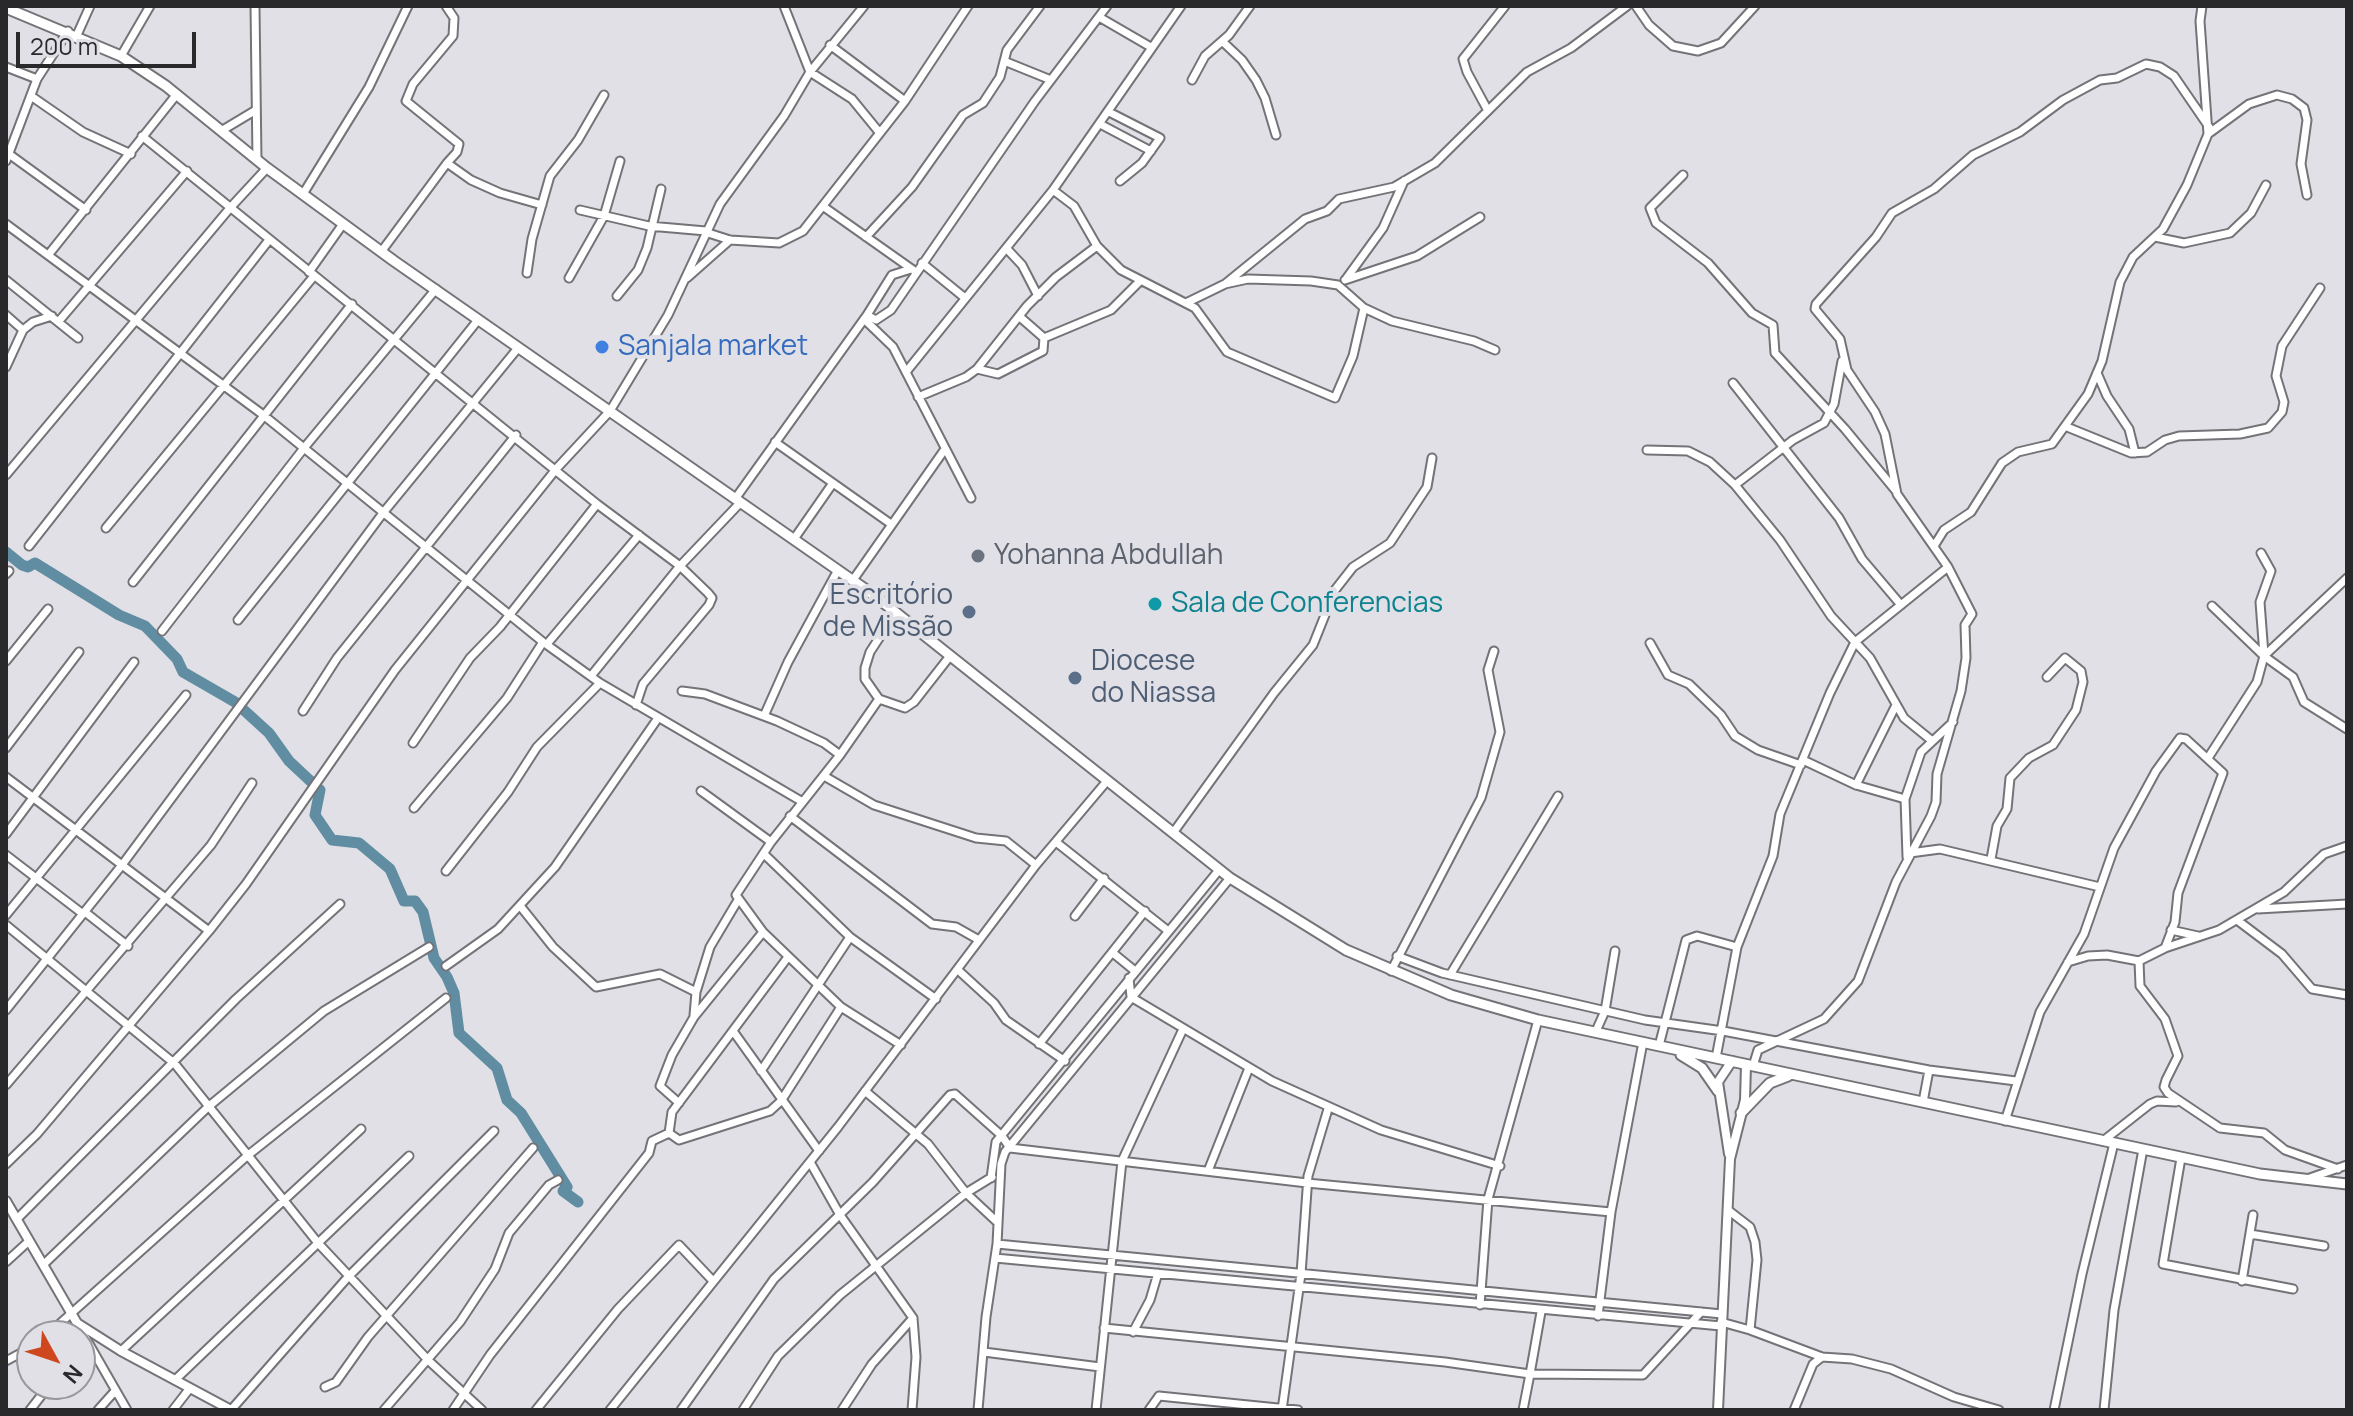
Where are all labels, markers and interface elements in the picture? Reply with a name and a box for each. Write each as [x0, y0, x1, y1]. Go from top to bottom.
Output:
scale bar [20, 16, 200, 66]
text: 200 m [30, 29, 98, 62]
place label: Sanjala market [618, 330, 808, 364]
marker: Sanjala market [593, 338, 611, 356]
place label: Yohanna Abdullah [994, 539, 1223, 573]
marker: Yohanna Abdullah [969, 547, 987, 565]
place label: Escritório de Missão [823, 579, 953, 645]
place label: Sala de Conferencias [1171, 587, 1443, 621]
marker: Sala de Conferencias [1146, 595, 1164, 613]
marker: Escritório de Missão [960, 603, 978, 621]
place label: Diocese do Niassa [1091, 645, 1216, 711]
marker: Diocese do Niassa [1066, 669, 1084, 687]
north arrow [16, 1320, 96, 1400]
text: N [56, 1358, 89, 1390]

